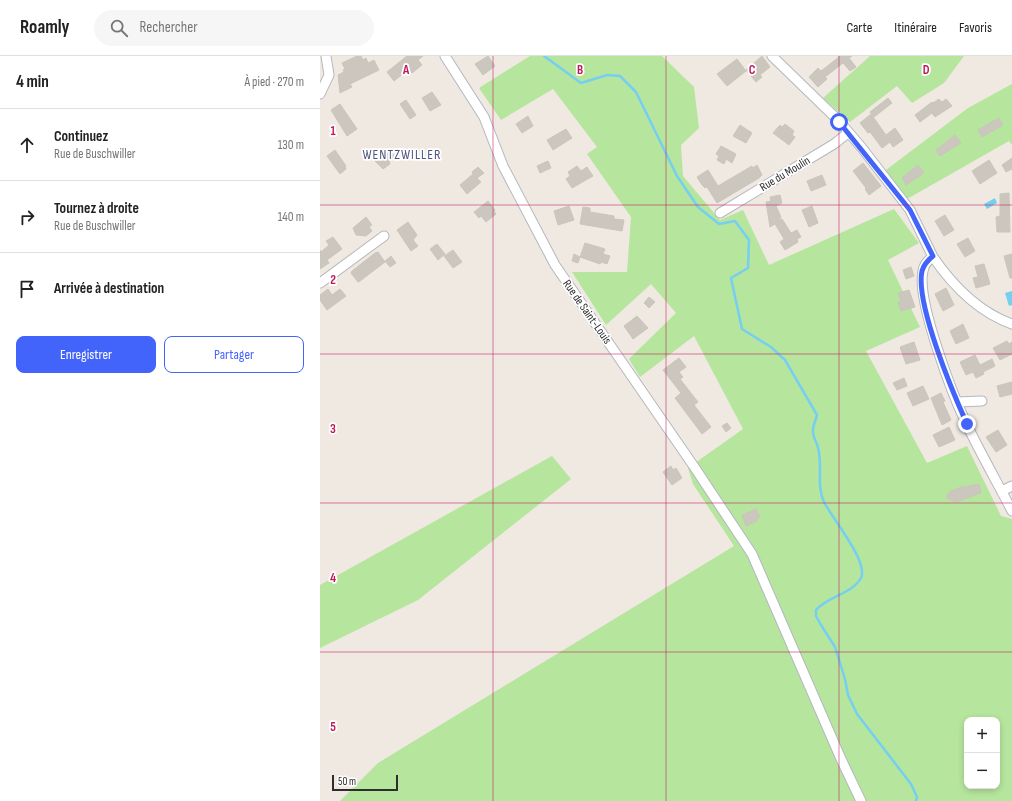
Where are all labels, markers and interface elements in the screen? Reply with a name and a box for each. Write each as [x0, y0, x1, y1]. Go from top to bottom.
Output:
search box [94, 10, 374, 46]
text: Roamly [20, 16, 70, 39]
icon: search [108, 17, 130, 39]
text: Rechercher [140, 18, 198, 37]
text: Carte [846, 19, 872, 36]
text: Itinéraire [894, 19, 937, 36]
text: Favoris [959, 19, 992, 36]
text: A [402, 62, 410, 78]
text: B [577, 62, 583, 78]
text: C [749, 62, 756, 78]
text: D [923, 62, 930, 78]
text: 4 min [16, 72, 49, 92]
text: À pied · 270 m [244, 74, 304, 90]
route start [830, 113, 848, 131]
text: 1 [330, 123, 336, 139]
text: Continuez [54, 127, 108, 146]
icon: ahead [16, 134, 38, 156]
text: 130 m [278, 137, 304, 153]
text: Rue de Buschwiller [54, 146, 136, 162]
district label: WENTZWILLER [362, 146, 442, 163]
street label: Rue du Moulin [757, 153, 813, 195]
text: Tournez à droite [54, 199, 139, 218]
icon: right [16, 206, 38, 228]
text: 140 m [278, 209, 304, 225]
text: Rue de Buschwiller [54, 218, 136, 234]
text: 2 [330, 272, 336, 288]
street label: Rue de Saint-Louis [559, 277, 615, 347]
icon: arrive [16, 278, 38, 300]
text: Arrivée à destination [54, 279, 164, 298]
button: Enregistrer [16, 336, 156, 373]
button: Partager [164, 336, 304, 373]
route end [958, 415, 976, 433]
text: 3 [330, 421, 336, 437]
text: 4 [330, 570, 336, 586]
map controls [964, 717, 1000, 789]
button: + [964, 717, 1000, 753]
text: 5 [330, 719, 336, 735]
button: − [964, 753, 1000, 789]
scale bar [332, 773, 398, 792]
text: 50 m [338, 775, 356, 788]

